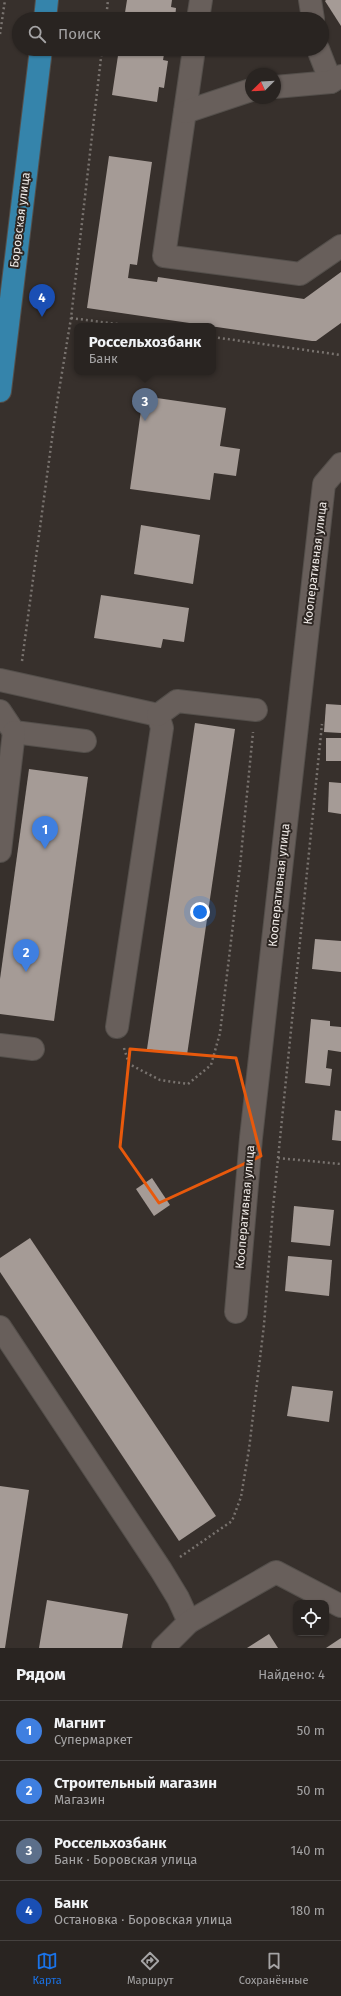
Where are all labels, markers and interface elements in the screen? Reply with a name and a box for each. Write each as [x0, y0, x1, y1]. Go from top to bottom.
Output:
search box [12, 12, 329, 56]
icon: search [26, 23, 48, 45]
text: Поиск [58, 25, 101, 43]
north arrow [245, 68, 281, 104]
street label: Боровская улица [7, 171, 33, 269]
pin: 4 [29, 284, 55, 317]
popup [74, 323, 216, 375]
text: Россельхозбанк [89, 333, 201, 351]
text: Банк [89, 351, 118, 366]
pin: 3 [132, 388, 158, 421]
street label: Кооперативная улица [300, 501, 330, 625]
pin: 1 [32, 816, 58, 849]
street label: Кооперативная улица [266, 823, 292, 947]
your location [190, 902, 210, 922]
pin: 2 [13, 939, 39, 972]
street label: Кооперативная улица [233, 1145, 257, 1269]
map controls [293, 1600, 329, 1636]
button: locate [293, 1600, 329, 1636]
text: Рядом [16, 1664, 66, 1685]
text: Найдено: 4 [258, 1667, 325, 1682]
text: Магнит [54, 1714, 105, 1732]
text: 1 [26, 1723, 32, 1738]
text: 50 m [297, 1723, 325, 1738]
text: Супермаркет [54, 1732, 132, 1747]
text: Строительный магазин [54, 1774, 217, 1792]
text: 2 [26, 1783, 32, 1798]
text: 50 m [297, 1783, 325, 1798]
text: Магазин [54, 1792, 105, 1807]
text: Россельхозбанк [54, 1834, 166, 1852]
text: 3 [26, 1843, 32, 1858]
text: 140 m [291, 1843, 325, 1858]
text: Банк · Боровская улица [54, 1852, 197, 1867]
text: Банк [54, 1894, 88, 1912]
text: 4 [25, 1903, 33, 1918]
text: 180 m [290, 1903, 325, 1918]
text: Остановка · Боровская улица [54, 1912, 232, 1927]
tab: Карта [33, 1950, 62, 1987]
tab: Маршрут [127, 1950, 174, 1987]
tab: Сохранённые [239, 1950, 308, 1987]

